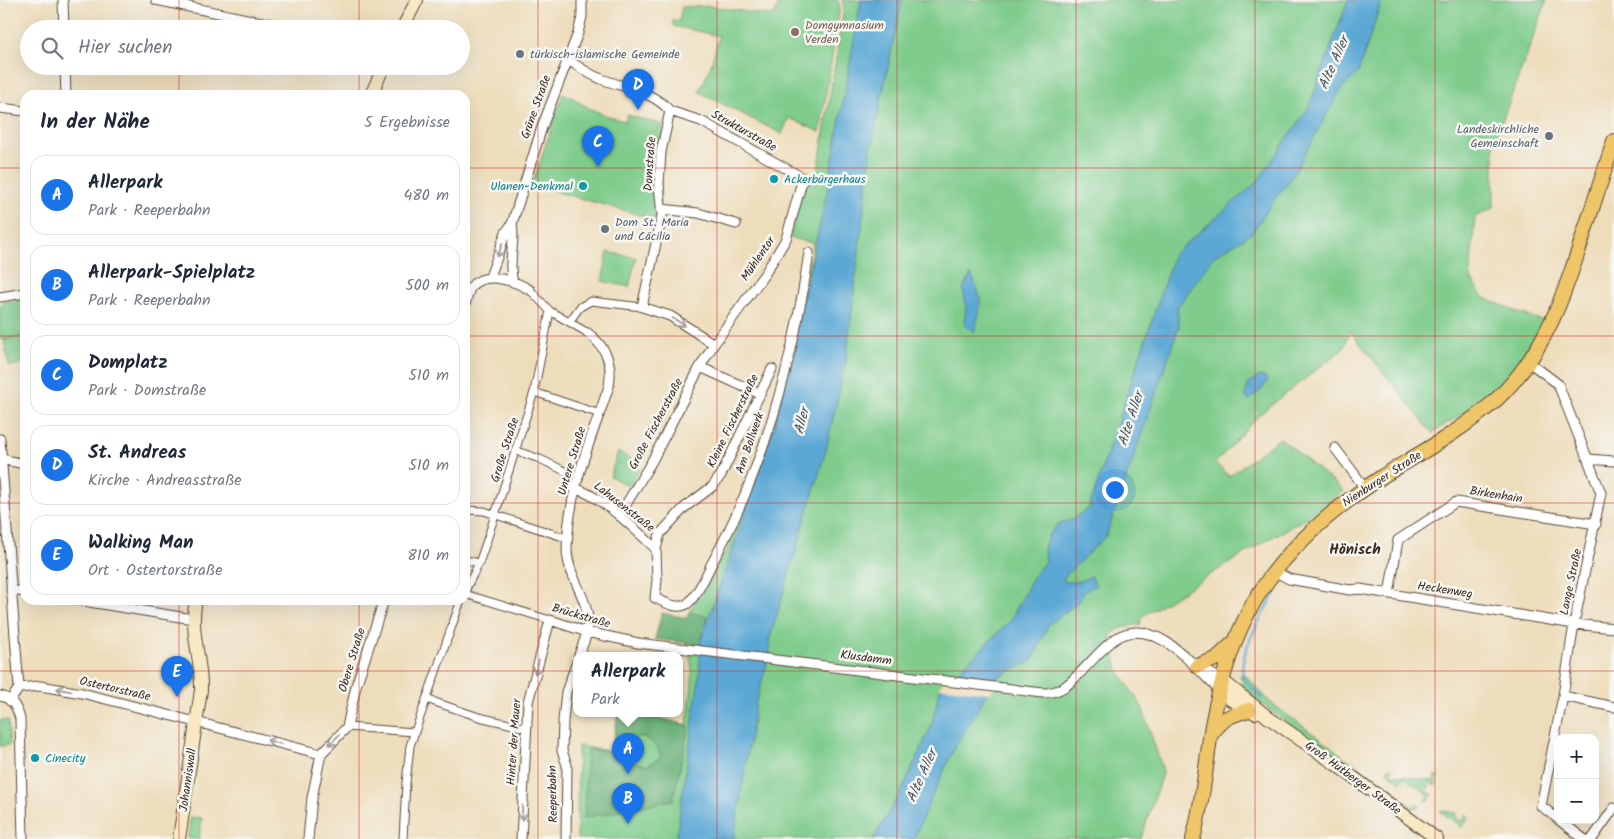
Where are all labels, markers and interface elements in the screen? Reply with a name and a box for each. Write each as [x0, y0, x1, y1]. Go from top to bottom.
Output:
place label: Domgymnasium Verden [805, 16, 884, 49]
search box [20, 20, 470, 75]
marker: Domgymnasium Verden [789, 26, 801, 38]
water label: Alte Aller [1313, 30, 1357, 93]
text: Hier suchen [78, 33, 172, 63]
icon: search [38, 34, 66, 62]
place label: türkisch-islamische Gemeinde [530, 45, 680, 64]
marker: türkisch-islamische Gemeinde [514, 48, 526, 60]
pin: D [622, 69, 654, 110]
street label: Grüne Straße [516, 72, 557, 142]
street label: Strukturstraße [708, 105, 781, 157]
text: In der Nähe [40, 106, 150, 139]
text: 5 Ergebnisse [364, 110, 450, 135]
place label: Landeskirchliche Gemeinschaft [1457, 120, 1540, 153]
pin: C [582, 126, 614, 167]
marker: Landeskirchliche Gemeinschaft [1543, 130, 1555, 142]
street label: Domstraße [639, 136, 661, 192]
text: Allerpark [88, 168, 162, 198]
place label: Ackerbürgerhaus [784, 170, 866, 189]
marker: Ackerbürgerhaus [768, 173, 780, 185]
place label: Ulanen-Denkmal [490, 177, 573, 196]
marker: Ulanen-Denkmal [577, 180, 589, 192]
text: A [52, 183, 62, 208]
text: 480 m [403, 183, 449, 208]
text: Park · Reeperbahn [88, 198, 211, 223]
place label: Dom St. Maria und Cäcilia [615, 213, 689, 246]
marker: Dom St. Maria und Cäcilia [599, 223, 611, 235]
street label: Mühlentor [736, 232, 781, 285]
one-way arrow [495, 242, 504, 257]
text: Allerpark-Spielplatz [88, 258, 255, 288]
text: B [52, 273, 62, 298]
text: 500 m [405, 273, 449, 298]
text: Park · Reeperbahn [88, 288, 211, 313]
one-way arrow [672, 317, 686, 327]
text: Domplatz [88, 348, 168, 378]
text: C [52, 363, 62, 388]
text: 510 m [408, 363, 449, 388]
street label: Kleine Fischerstraße [702, 370, 764, 471]
street label: Große Fischerstraße [624, 374, 688, 473]
text: Park · Domstraße [88, 378, 206, 403]
water label: Alte Aller [1112, 386, 1151, 449]
water label: Aller [788, 402, 817, 436]
street label: Am Bollwerk [731, 409, 769, 476]
street label: Große Straße [486, 415, 525, 485]
street label: Untere Straße [553, 424, 592, 498]
text: St. Andreas [88, 438, 186, 468]
street label: Nienburger Straße [1338, 446, 1426, 512]
text: D [52, 453, 62, 478]
text: 510 m [408, 453, 449, 478]
text: Kirche · Andreasstraße [88, 468, 242, 493]
street label: Lahusenstraße [589, 477, 659, 537]
your location [1102, 477, 1128, 503]
street label: Birkenhain [1468, 481, 1524, 509]
text: Walking Man [88, 528, 194, 558]
district label: Hönisch [1329, 538, 1381, 562]
text: E [53, 543, 61, 568]
text: 810 m [407, 543, 449, 568]
street label: Lange Straße [1555, 546, 1587, 617]
text: Ort · Ostertorstraße [88, 558, 222, 583]
street label: Heckenweg [1416, 576, 1474, 604]
street label: Brückstraße [549, 599, 613, 634]
street label: Obere Straße [333, 625, 371, 694]
street label: Klusdamm [839, 645, 893, 671]
popup [573, 652, 683, 717]
pin: E [161, 656, 193, 697]
text: Allerpark [591, 657, 665, 687]
one-way arrow [531, 659, 541, 675]
street label: Ostertorstraße [78, 672, 153, 707]
one-way arrow [56, 684, 72, 694]
text: Park [591, 687, 620, 712]
street label: Hinter der Mauer [502, 697, 527, 786]
pin: A [612, 733, 644, 774]
one-way arrow [328, 734, 340, 747]
map controls [1554, 734, 1599, 824]
button: + [1554, 734, 1599, 779]
street label: Groß Hutberger Straße [1301, 736, 1406, 820]
one-way arrow [266, 737, 282, 746]
water label: Alte Aller [901, 743, 945, 806]
street label: Johanniswall [174, 747, 202, 813]
place label: Cinecity [45, 749, 86, 768]
marker: Cinecity [29, 752, 41, 764]
street label: Reeperbahn [543, 765, 563, 823]
button: − [1554, 779, 1599, 824]
pin: B [612, 783, 644, 824]
one-way arrow [517, 804, 527, 820]

